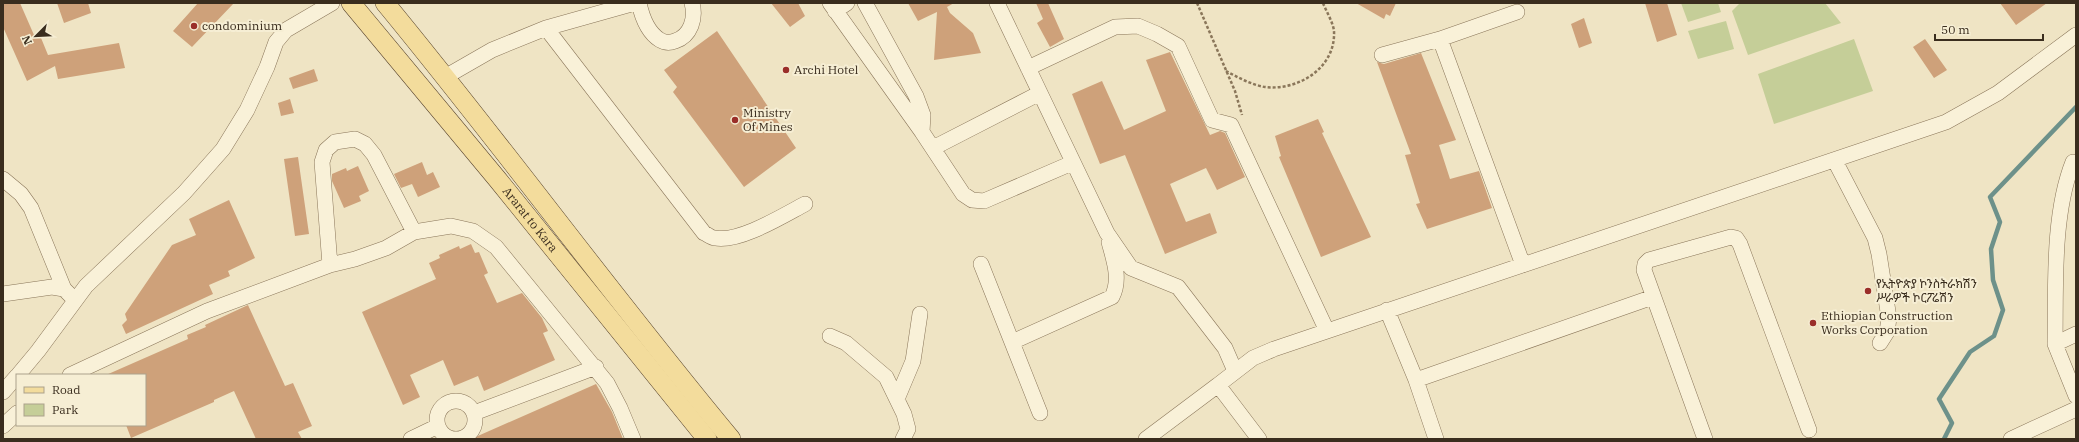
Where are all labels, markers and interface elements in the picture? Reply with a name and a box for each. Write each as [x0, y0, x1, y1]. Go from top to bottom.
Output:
north arrow [16, 16, 56, 56]
scale bar [1935, 16, 2043, 42]
place label: condominium [202, 18, 283, 33]
marker: condominium [189, 21, 199, 31]
text: 50 m [1941, 22, 1970, 37]
text: N [19, 33, 35, 47]
place label: Archi Hotel [794, 62, 859, 77]
marker: Archi Hotel [781, 65, 791, 75]
place label: Ministry Of Mines [743, 105, 793, 134]
marker: Ministry Of Mines [730, 115, 740, 125]
street label: Ararat to Kara [500, 184, 561, 255]
place label: የኢትዮጵያ ኮንስትራክሽን ሥራዎች ኮርፖሬሽን [1876, 276, 1977, 305]
marker: የኢትዮጵያ ኮንስትራክሽን ሥራዎች ኮርፖሬሽን [1863, 286, 1873, 296]
place label: Ethiopian Construction Works Corporation [1821, 308, 1953, 337]
marker: Ethiopian Construction Works Corporation [1808, 318, 1818, 328]
legend [16, 374, 146, 426]
text: Road [52, 382, 81, 397]
text: Park [52, 402, 78, 417]

